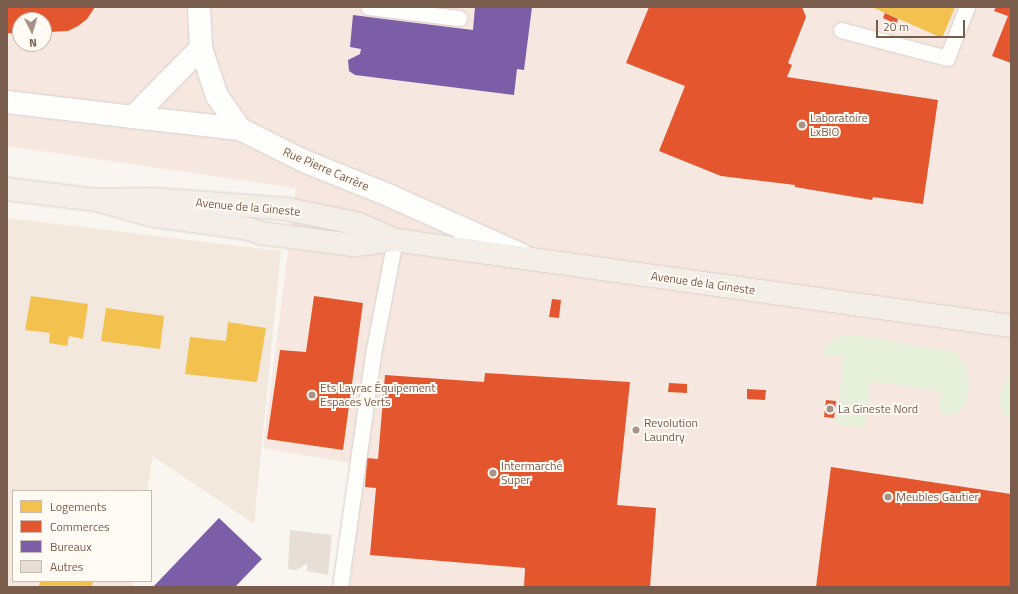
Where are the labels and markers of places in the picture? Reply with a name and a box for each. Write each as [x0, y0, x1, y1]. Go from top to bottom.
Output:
place label: Laboratoire LxBIO [810, 111, 868, 139]
marker: Laboratoire LxBIO [797, 120, 807, 130]
place label: Ets Layrac Équipement Espaces Verts [320, 381, 435, 409]
marker: Ets Layrac Équipement Espaces Verts [307, 390, 317, 400]
place label: La Gineste Nord [838, 402, 918, 416]
marker: La Gineste Nord [825, 404, 835, 414]
place label: Revolution Laundry [644, 416, 698, 444]
marker: Revolution Laundry [631, 425, 641, 435]
place label: Intermarché Super [501, 459, 563, 487]
marker: Intermarché Super [488, 468, 498, 478]
place label: Meubles Gautier [896, 490, 979, 504]
marker: Meubles Gautier [883, 492, 893, 502]

